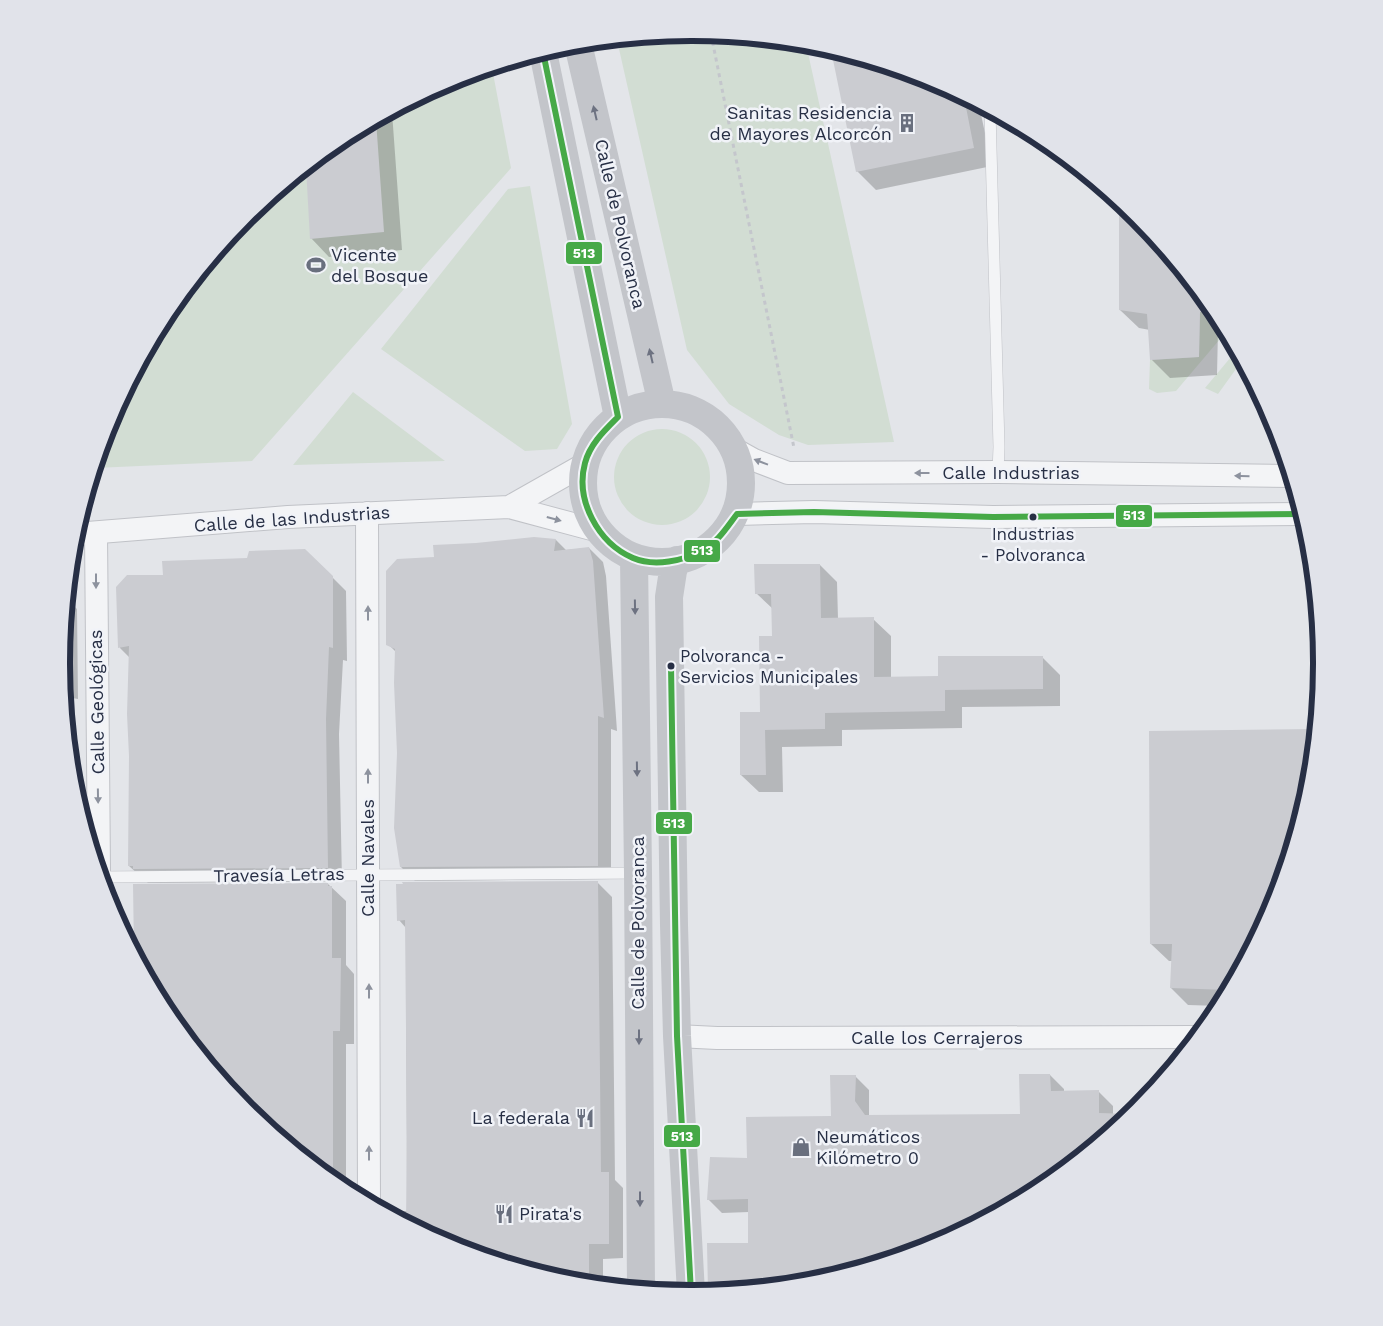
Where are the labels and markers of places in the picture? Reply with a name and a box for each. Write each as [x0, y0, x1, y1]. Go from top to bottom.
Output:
place label: Sanitas Residencia de Mayores Alcorcón [709, 102, 892, 144]
building icon: Sanitas Residencia de Mayores Alcorcón [896, 112, 918, 134]
place label: Vicente del Bosque [331, 244, 429, 286]
sports icon: Vicente del Bosque [305, 254, 327, 276]
marker: Industrias - Polvoranca [1028, 512, 1038, 522]
place label: Industrias - Polvoranca [981, 524, 1086, 565]
place label: Polvoranca - Servicios Municipales [680, 646, 858, 687]
marker: Polvoranca - Servicios Municipales [666, 661, 676, 671]
place label: La federala [472, 1107, 570, 1128]
restaurant icon: La federala [574, 1107, 596, 1129]
place label: Neumáticos Kilómetro 0 [816, 1126, 920, 1168]
shop icon: Neumáticos Kilómetro 0 [790, 1136, 812, 1158]
restaurant icon: Pirata's [493, 1203, 515, 1225]
place label: Pirata's [519, 1203, 582, 1224]

